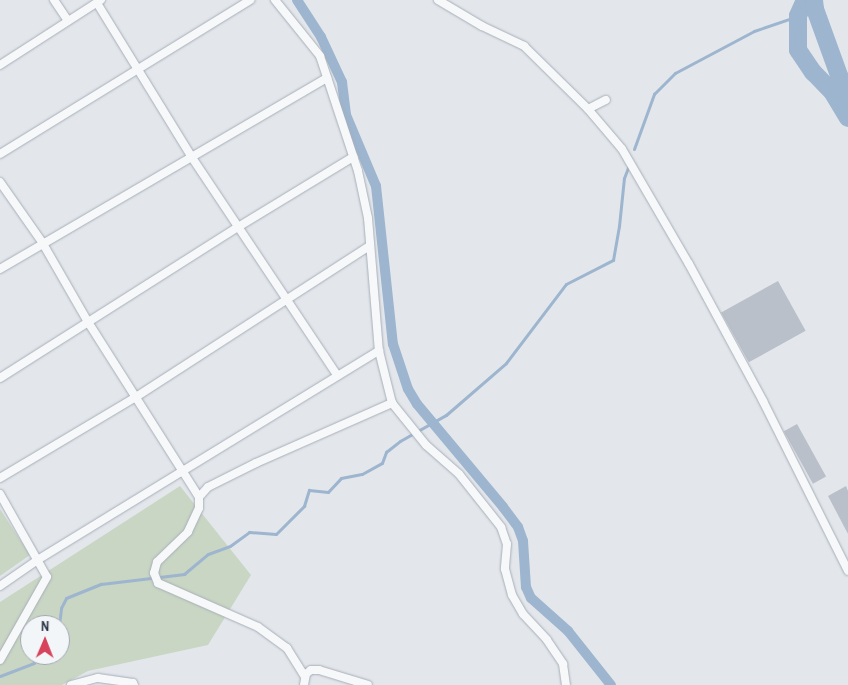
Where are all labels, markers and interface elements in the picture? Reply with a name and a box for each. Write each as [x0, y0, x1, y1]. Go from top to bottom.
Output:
north arrow [20, 615, 70, 665]
text: N [41, 617, 50, 635]

